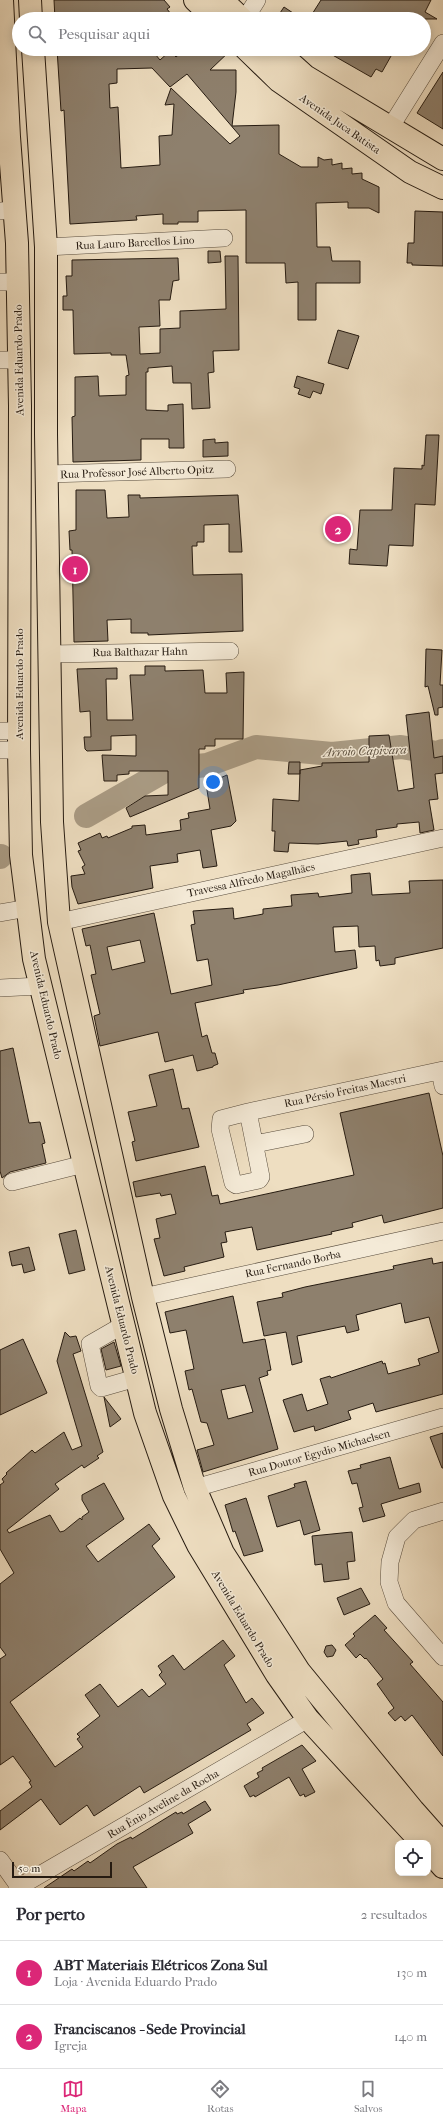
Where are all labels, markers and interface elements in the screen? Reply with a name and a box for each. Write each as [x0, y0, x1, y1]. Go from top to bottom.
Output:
search box [12, 12, 431, 56]
icon: search [26, 23, 48, 45]
text: Pesquisar aqui [58, 25, 150, 43]
street label: Avenida Juca Batista [296, 91, 384, 157]
street label: Rua Lauro Barcellos Lino [75, 233, 195, 253]
street label: Avenida Eduardo Prado [12, 304, 26, 417]
street label: Rua Professor José Alberto Opitz [60, 463, 214, 481]
pin: 2 [325, 514, 351, 544]
pin: 1 [62, 554, 88, 584]
street label: Avenida Eduardo Prado [13, 628, 26, 741]
street label: Rua Balthazar Hahn [92, 645, 188, 659]
water label: Arroio Capivara [321, 743, 407, 760]
your location [203, 772, 223, 792]
street label: Travessa Alfredo Magalhães [186, 860, 316, 900]
street label: Avenida Eduardo Prado [27, 948, 65, 1061]
street label: Rua Pérsio Freitas Maestri [283, 1072, 408, 1110]
street label: Rua Fernando Borba [244, 1247, 343, 1280]
street label: Avenida Eduardo Prado [102, 1264, 142, 1376]
street label: Rua Doutor Egydio Michaelsen [247, 1426, 392, 1479]
street label: Avenida Eduardo Prado [208, 1567, 277, 1670]
street label: Rua Ênio Aveline da Rocha [105, 1766, 222, 1841]
map controls [395, 1840, 431, 1876]
button: locate [395, 1840, 431, 1876]
scale bar [12, 1860, 112, 1879]
text: 50 m [18, 1862, 40, 1875]
text: Por perto [16, 1904, 85, 1924]
text: 2 resultados [361, 1907, 427, 1922]
text: ABT Materiais Elétricos Zona Sul [54, 1956, 268, 1974]
text: 1 [27, 1965, 31, 1980]
text: 130 m [396, 1965, 427, 1980]
text: Loja · Avenida Eduardo Prado [54, 1974, 217, 1989]
text: Franciscanos - Sede Provincial [54, 2020, 246, 2038]
text: 2 [26, 2029, 32, 2044]
text: 140 m [394, 2029, 427, 2044]
text: Igreja [54, 2038, 87, 2053]
tab: Mapa [60, 2078, 87, 2115]
tab: Rotas [207, 2078, 234, 2115]
tab: Salvos [354, 2078, 383, 2115]

